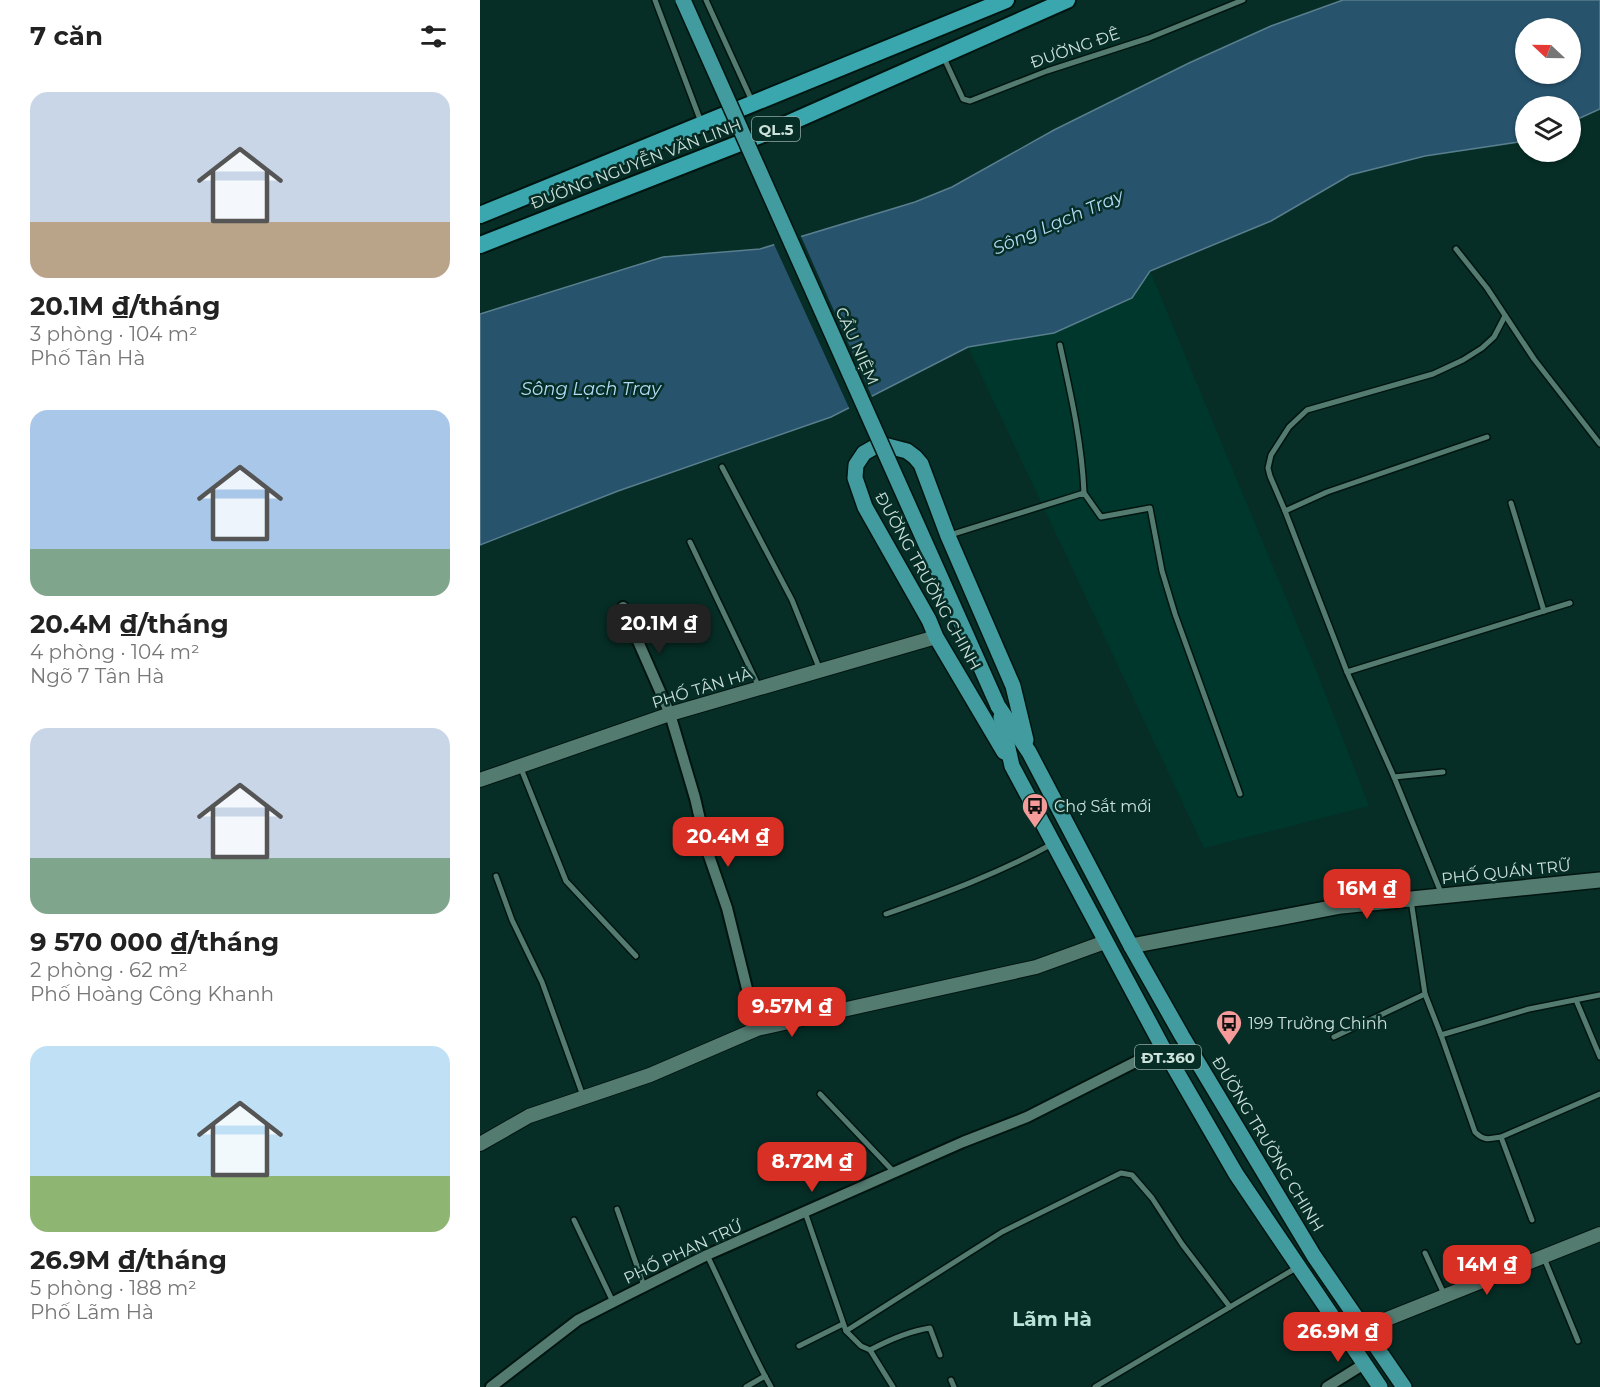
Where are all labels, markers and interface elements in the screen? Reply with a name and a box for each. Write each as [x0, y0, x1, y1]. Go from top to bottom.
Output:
north arrow [1515, 18, 1581, 84]
map controls [1515, 18, 1581, 162]
text: 7 căn [30, 20, 103, 52]
icon: filters [417, 20, 450, 53]
street label: ĐƯỜNG ĐÊ [1028, 24, 1122, 72]
button: layers [1515, 96, 1581, 162]
street label: ĐƯỜNG NGUYỄN VĂN LINH [527, 113, 744, 213]
road number: QL.5 [752, 117, 800, 141]
icon: home [186, 131, 294, 239]
water label: Sông Lạch Tray [989, 184, 1128, 259]
text: 20.1M ₫/tháng [30, 290, 221, 322]
street label: CẦU NIỆM [831, 304, 883, 388]
text: 3 phòng · 104 m² [30, 322, 198, 346]
text: Phố Tân Hà [30, 346, 145, 370]
water label: Sông Lạch Tray [521, 378, 662, 400]
icon: home [186, 449, 294, 557]
street label: ĐƯỜNG TRƯỜNG CHINH [871, 489, 985, 673]
pin: 20.1M ₫ [604, 604, 714, 655]
text: 20.4M ₫/tháng [30, 608, 229, 640]
text: 20.1M ₫ [621, 611, 697, 635]
text: 4 phòng · 104 m² [30, 640, 200, 664]
street label: PHỐ TÂN HÀ [649, 663, 755, 712]
text: Ngõ 7 Tân Hà [30, 664, 164, 688]
icon: home [186, 767, 294, 875]
bus stop icon: Chợ Sắt mới [1020, 791, 1050, 829]
place label: Chợ Sắt mới [1054, 797, 1152, 816]
pin: 20.4M ₫ [673, 817, 783, 868]
text: 20.4M ₫ [687, 824, 769, 848]
street label: PHỐ QUÁN TRỮ [1440, 855, 1572, 888]
pin: 16M ₫ [1325, 869, 1409, 920]
text: 16M ₫ [1337, 876, 1397, 900]
text: 9 570 000 ₫/tháng [30, 926, 279, 958]
text: 2 phòng · 62 m² [30, 958, 188, 982]
text: Phố Hoàng Công Khanh [30, 982, 274, 1006]
pin: 9.57M ₫ [737, 987, 847, 1038]
text: 9.57M ₫ [752, 994, 832, 1018]
bus stop icon: 199 Trường Chinh [1214, 1008, 1244, 1046]
place label: 199 Trường Chinh [1248, 1014, 1387, 1033]
road number: ĐT.360 [1135, 1045, 1201, 1069]
street label: ĐƯỜNG TRƯỜNG CHINH [1208, 1053, 1328, 1235]
icon: home [186, 1085, 294, 1193]
pin: 8.72M ₫ [757, 1142, 867, 1193]
text: 8.72M ₫ [771, 1149, 853, 1173]
street label: PHỐ PHAN TRỨ [620, 1215, 745, 1288]
text: 26.9M ₫/tháng [30, 1244, 227, 1276]
pin: 14M ₫ [1445, 1245, 1529, 1296]
text: 14M ₫ [1457, 1252, 1517, 1276]
text: 5 phòng · 188 m² [30, 1276, 197, 1300]
text: Phố Lãm Hà [30, 1300, 154, 1324]
district label: Lãm Hà [1012, 1307, 1092, 1331]
pin: 26.9M ₫ [1283, 1312, 1393, 1363]
text: 26.9M ₫ [1297, 1319, 1379, 1343]

